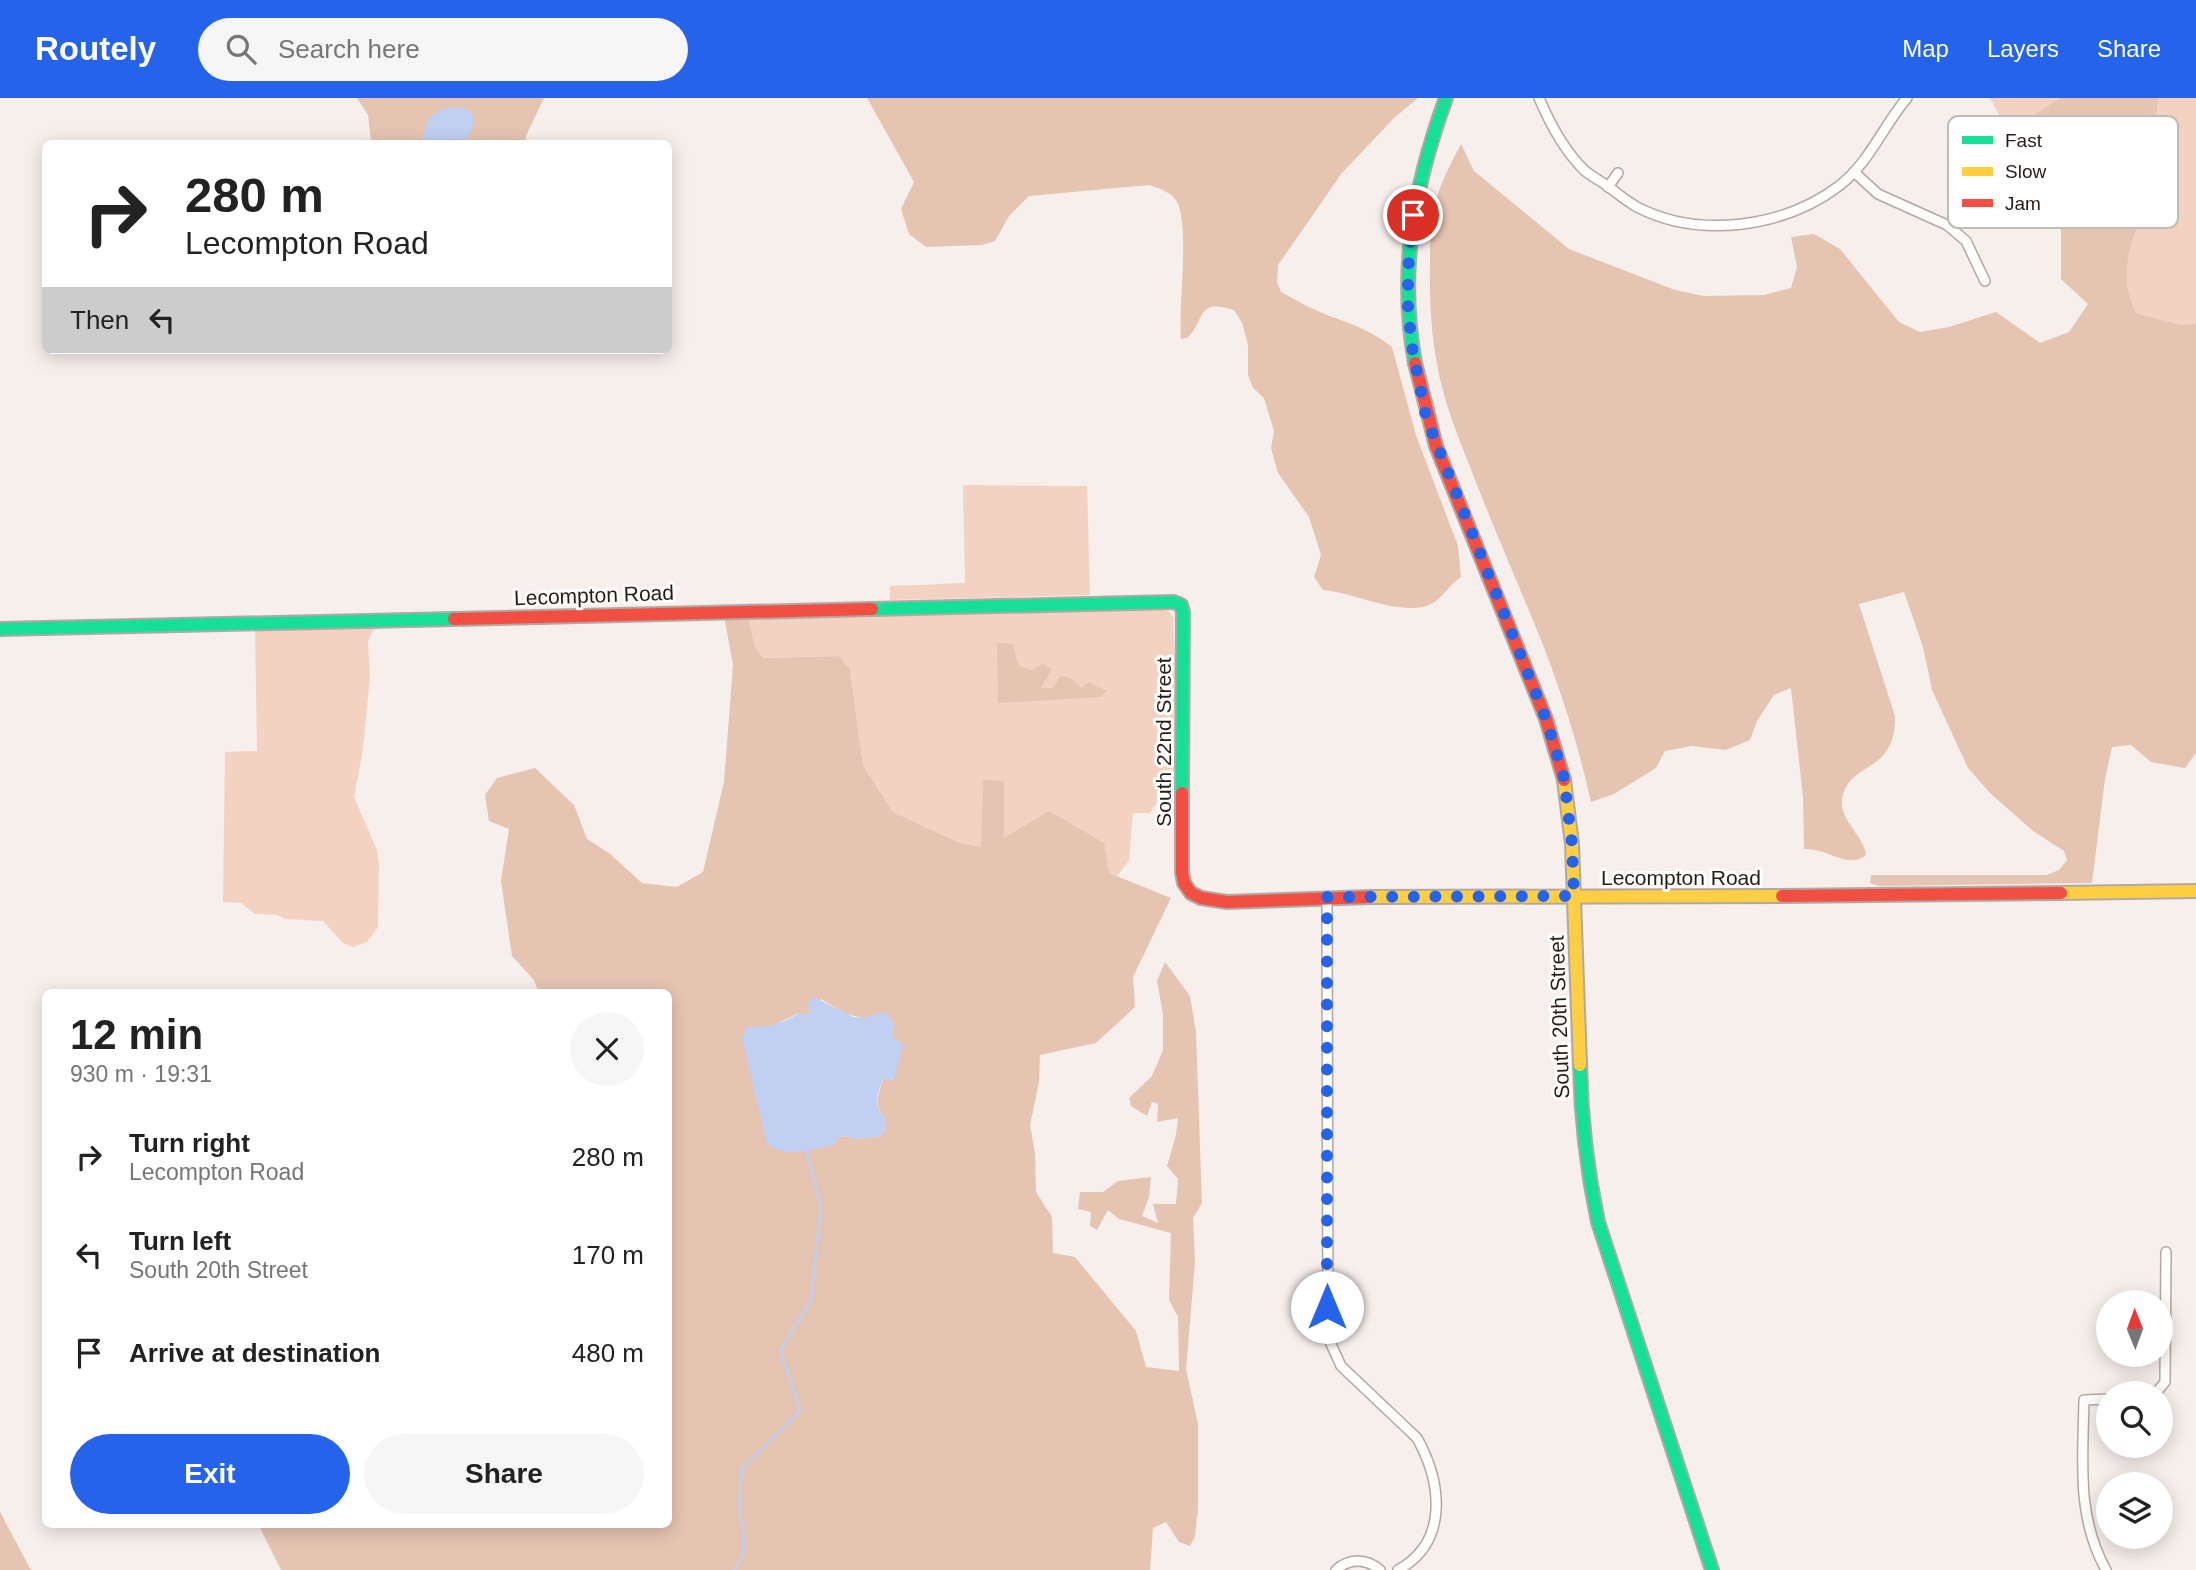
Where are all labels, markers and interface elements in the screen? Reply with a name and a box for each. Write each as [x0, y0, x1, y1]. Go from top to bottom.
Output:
search box [198, 18, 688, 81]
text: Routely [35, 30, 156, 67]
icon: search [222, 30, 260, 68]
text: Search here [278, 34, 420, 64]
text: Map [1902, 35, 1949, 62]
text: Layers [1987, 35, 2059, 62]
text: Share [2097, 35, 2161, 62]
legend [1948, 116, 2178, 228]
text: Fast [2005, 130, 2043, 151]
text: Slow [2005, 161, 2046, 182]
icon: right [70, 168, 161, 259]
text: 280 m [185, 168, 324, 222]
pin [1383, 185, 1443, 245]
text: Jam [2005, 193, 2041, 214]
icon: arrive [1394, 196, 1432, 234]
text: Lecompton Road [185, 225, 429, 261]
icon: left [143, 301, 181, 339]
text: Then [70, 305, 129, 335]
street label: Lecompton Road [514, 581, 674, 609]
street label: South 22nd Street [1152, 657, 1175, 827]
street label: Lecompton Road [1601, 866, 1761, 889]
street label: South 20th Street [1545, 935, 1573, 1099]
text: 12 min [70, 1011, 203, 1058]
button: close [570, 1012, 644, 1086]
text: 930 m · 19:31 [70, 1061, 212, 1087]
text: Turn right [129, 1128, 250, 1158]
icon: right [70, 1138, 108, 1176]
text: 280 m [572, 1142, 644, 1172]
text: Lecompton Road [129, 1159, 304, 1185]
text: Turn left [129, 1226, 231, 1256]
icon: left [70, 1236, 108, 1274]
text: 170 m [572, 1240, 644, 1270]
text: South 20th Street [129, 1257, 308, 1283]
position arrow [1290, 1270, 1364, 1344]
north arrow [2096, 1290, 2174, 1367]
map controls [2096, 1290, 2173, 1549]
icon: arrive [70, 1334, 108, 1372]
text: Arrive at destination [129, 1338, 380, 1368]
text: 480 m [572, 1338, 644, 1368]
button: search [2096, 1381, 2173, 1458]
button: Exit [70, 1434, 350, 1514]
button: Share [364, 1434, 644, 1514]
button: layers [2096, 1472, 2173, 1549]

